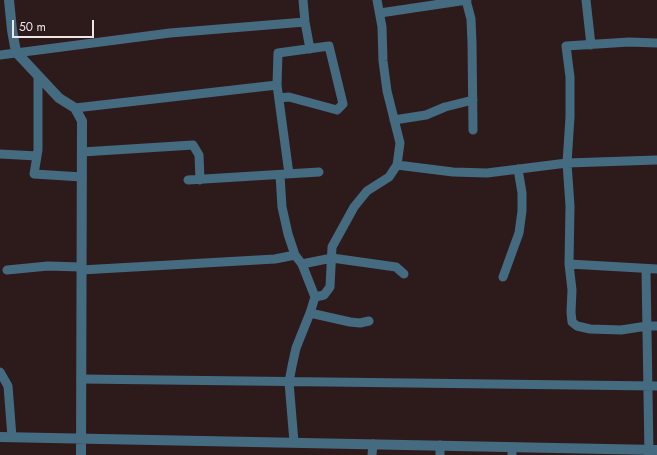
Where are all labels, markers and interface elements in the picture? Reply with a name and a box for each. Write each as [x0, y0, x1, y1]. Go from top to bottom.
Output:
scale bar [14, 12, 96, 38]
text: 50 m [19, 18, 46, 36]

